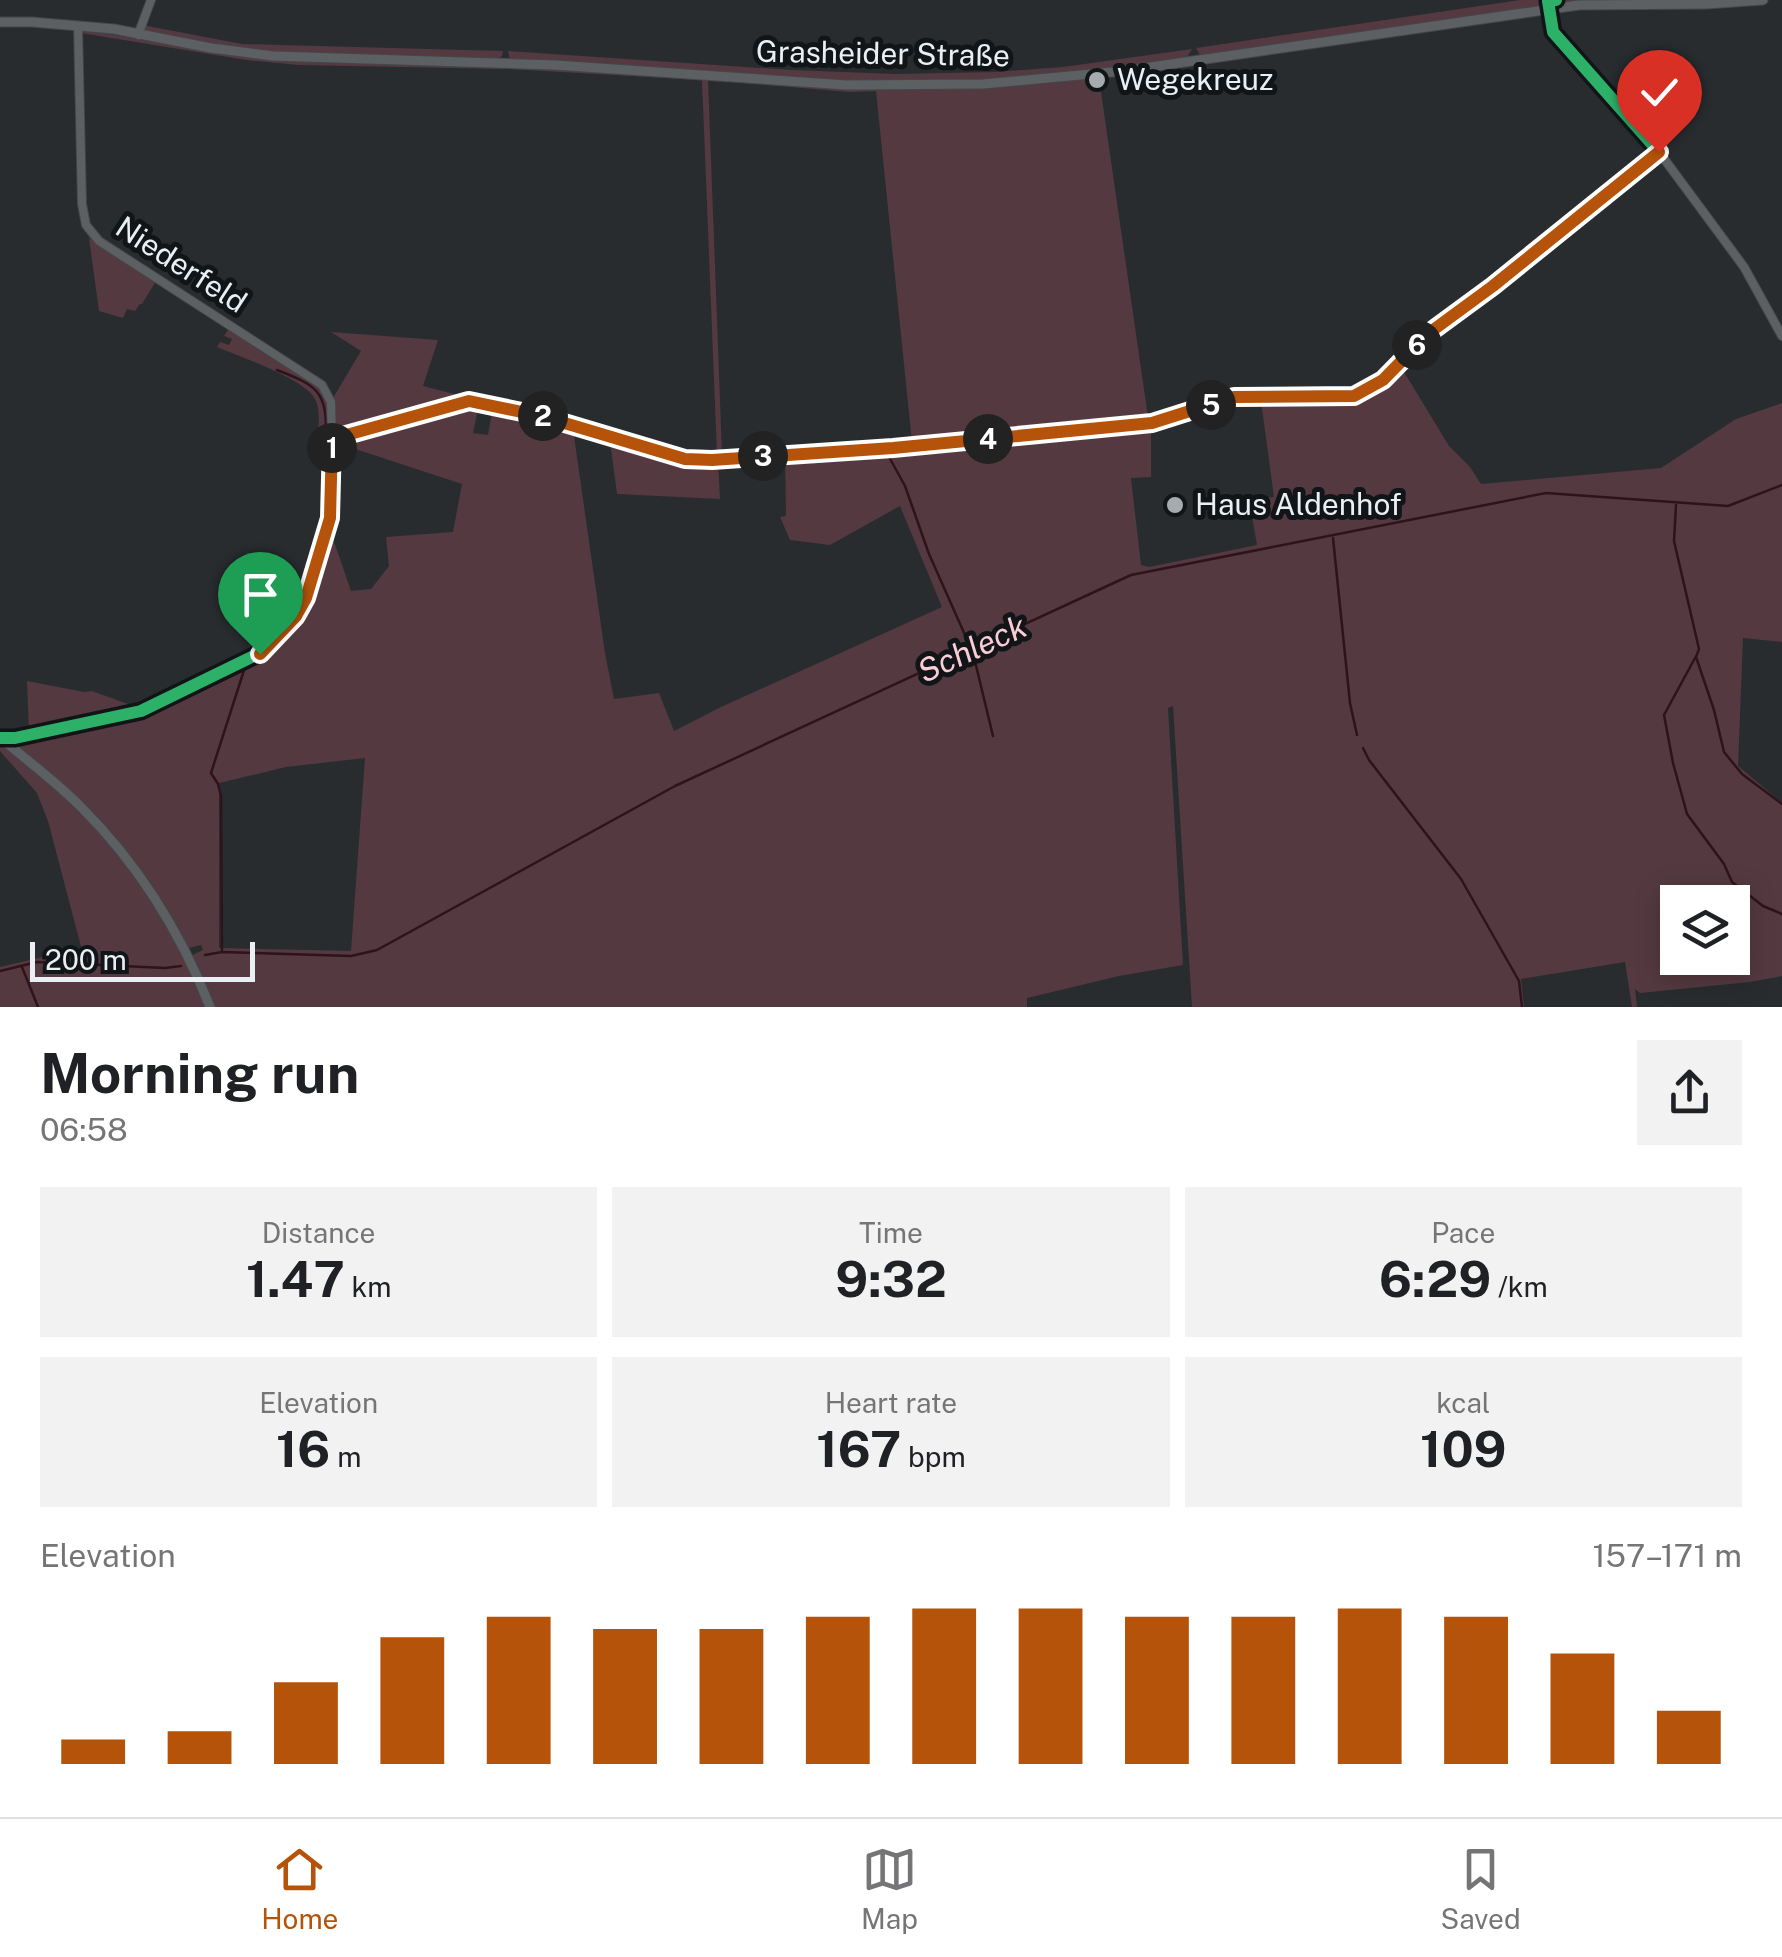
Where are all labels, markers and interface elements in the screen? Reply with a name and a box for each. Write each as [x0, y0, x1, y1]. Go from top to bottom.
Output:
street label: Grasheider Straße [756, 33, 1010, 73]
pin [1617, 50, 1702, 153]
place label: Wegekreuz [1117, 61, 1273, 97]
icon: check [1632, 65, 1687, 120]
marker: Wegekreuz [1086, 69, 1108, 91]
street label: Niederfeld [109, 209, 254, 320]
pin: 6 [1392, 320, 1442, 370]
text: 6 [1408, 328, 1426, 361]
pin: 5 [1186, 380, 1236, 430]
text: 5 [1202, 388, 1220, 421]
pin: 2 [518, 391, 568, 441]
text: 2 [534, 399, 552, 432]
pin: 4 [963, 414, 1013, 464]
text: 4 [979, 422, 997, 455]
pin: 1 [307, 423, 357, 473]
text: 1 [326, 431, 338, 464]
pin: 3 [738, 431, 788, 481]
text: 3 [754, 439, 772, 472]
place label: Haus Aldenhof [1195, 486, 1402, 522]
marker: Haus Aldenhof [1164, 494, 1186, 516]
pin [218, 552, 303, 655]
icon: arrive [233, 567, 288, 622]
water label: Schleck [912, 607, 1033, 690]
map controls [1660, 885, 1750, 975]
button: layers [1660, 885, 1750, 975]
scale bar [30, 937, 255, 981]
text: 200 m [45, 943, 127, 976]
button: share [1637, 1040, 1742, 1145]
text: Morning run [40, 1041, 359, 1105]
text: 06:58 [40, 1111, 128, 1148]
text: Distance [262, 1216, 375, 1249]
text: Time [859, 1216, 923, 1249]
text: Pace [1431, 1216, 1495, 1249]
text: 1.47 [246, 1249, 345, 1308]
text: 9:32 [835, 1249, 947, 1308]
text: 6:29 [1379, 1249, 1491, 1308]
text: km [345, 1270, 391, 1303]
text: /km [1491, 1270, 1548, 1303]
text: Elevation [259, 1386, 378, 1419]
text: Heart rate [825, 1386, 957, 1419]
text: kcal [1436, 1386, 1490, 1419]
text: 16 [276, 1419, 330, 1478]
text: 167 [816, 1419, 901, 1478]
text: 109 [1420, 1419, 1507, 1478]
text: m [330, 1440, 361, 1473]
text: bpm [901, 1440, 966, 1473]
text: Elevation [40, 1537, 176, 1574]
text: 157–171 m [1593, 1537, 1742, 1574]
tab: Home [261, 1842, 338, 1935]
tab: Map [861, 1842, 918, 1935]
tab: Saved [1441, 1842, 1521, 1935]

